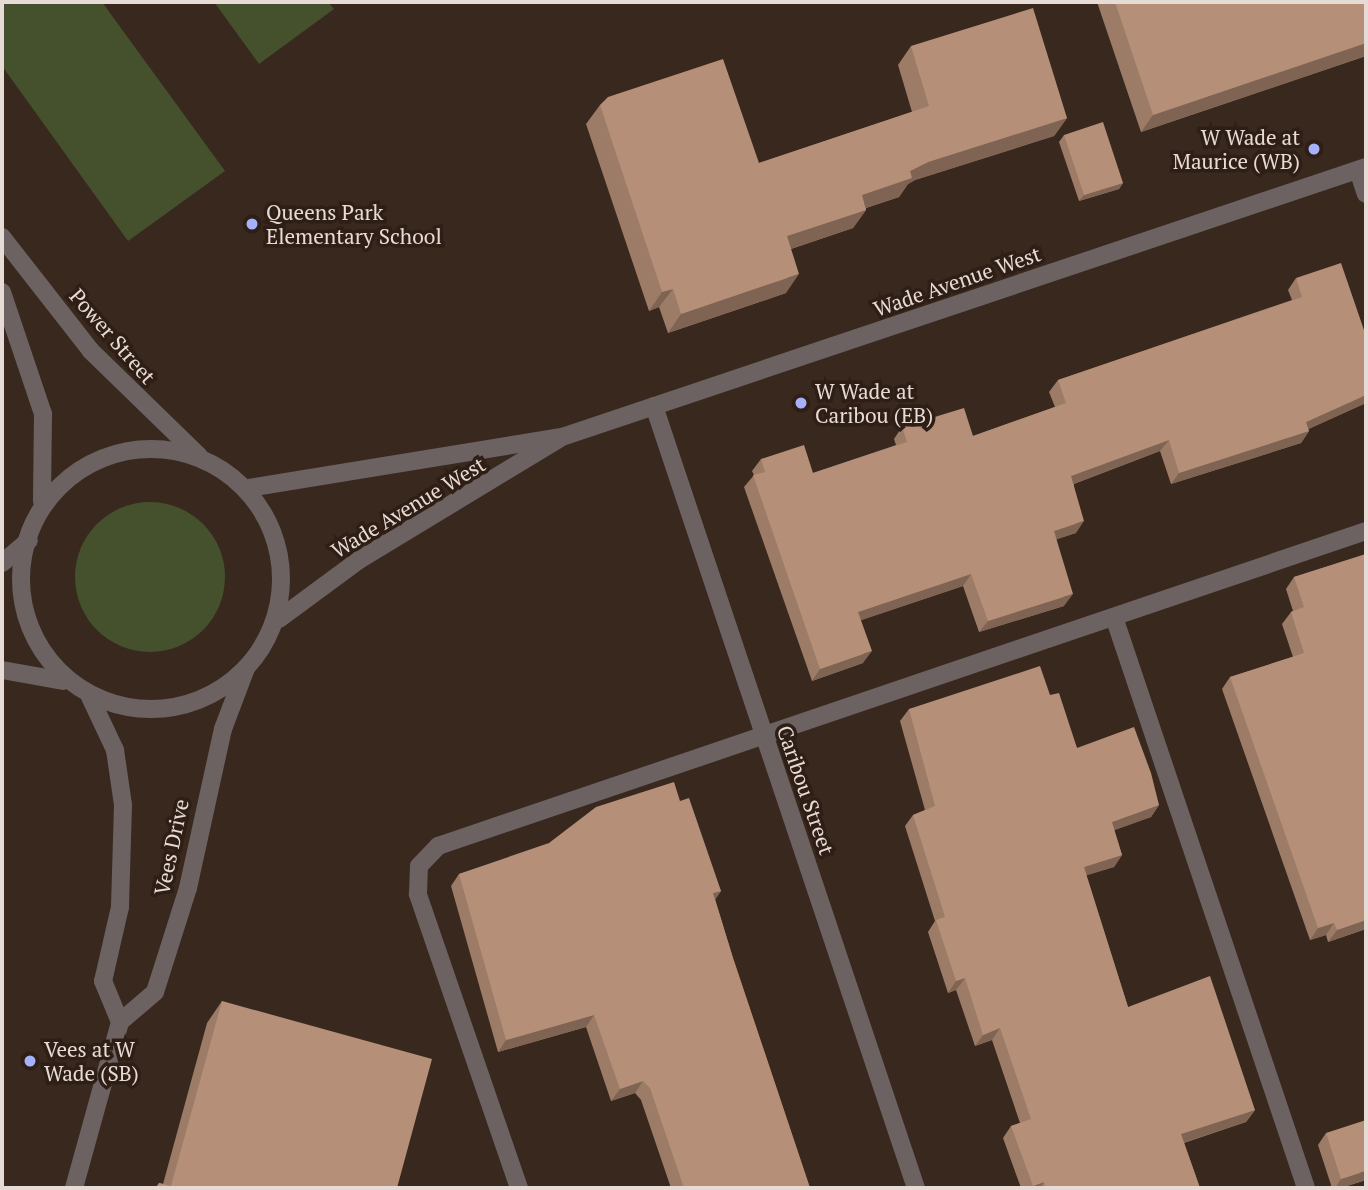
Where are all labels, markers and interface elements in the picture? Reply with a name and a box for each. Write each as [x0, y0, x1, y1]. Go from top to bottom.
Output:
place label: W Wade at Maurice (WB) [1173, 124, 1300, 174]
marker: W Wade at Maurice (WB) [1306, 141, 1322, 157]
place label: Queens Park Elementary School [266, 199, 442, 249]
marker: Queens Park Elementary School [244, 216, 260, 232]
street label: Wade Avenue West [870, 240, 1044, 322]
street label: Power Street [65, 283, 161, 389]
place label: W Wade at Caribou (EB) [815, 378, 933, 428]
marker: W Wade at Caribou (EB) [793, 395, 809, 411]
street label: Wade Avenue West [326, 451, 490, 563]
street label: Caribou Street [772, 722, 840, 858]
street label: Vees Drive [149, 797, 193, 897]
place label: Vees at W Wade (SB) [44, 1036, 139, 1086]
marker: Vees at W Wade (SB) [22, 1053, 38, 1069]

